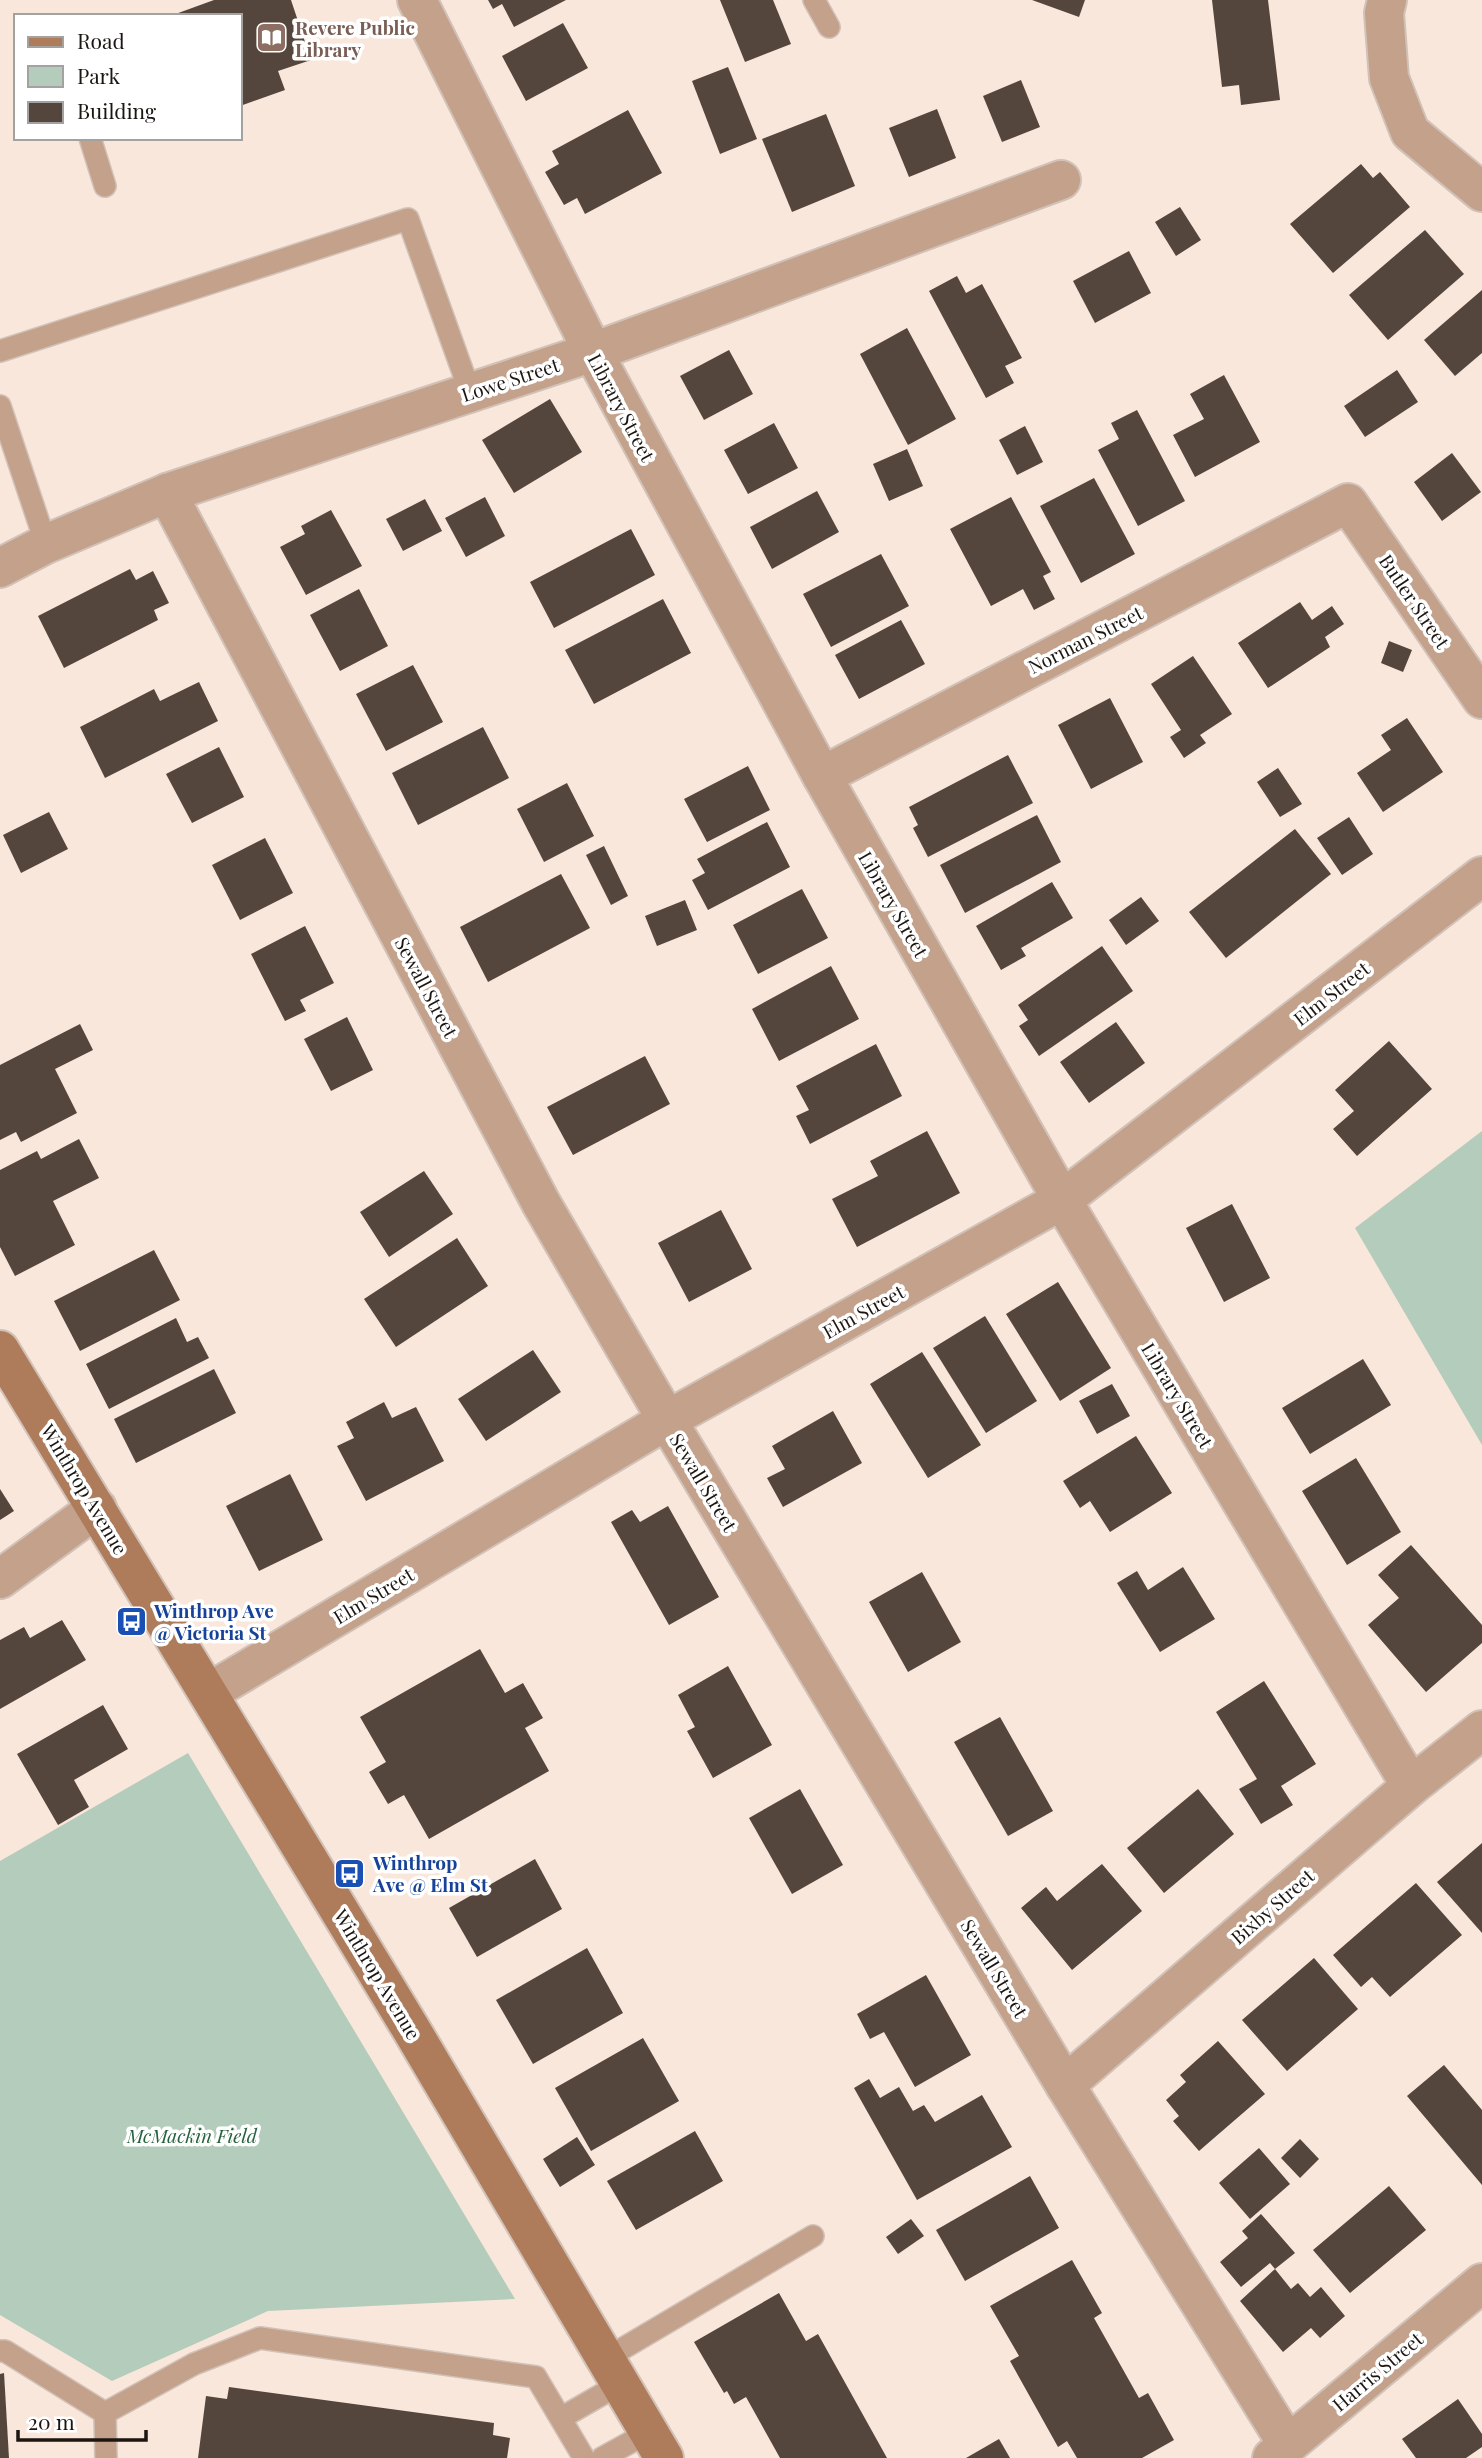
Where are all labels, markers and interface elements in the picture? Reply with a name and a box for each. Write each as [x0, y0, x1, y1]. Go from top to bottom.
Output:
legend [14, 14, 242, 140]
place label: Revere Public Library [295, 14, 415, 62]
library icon: Revere Public Library [255, 21, 289, 55]
text: Road [77, 26, 125, 54]
text: Park [77, 61, 121, 89]
text: Building [77, 96, 156, 124]
street label: Library Street [583, 349, 661, 466]
street label: Lowe Street [458, 351, 562, 407]
street label: Butler Street [1374, 549, 1456, 653]
street label: Norman Street [1023, 599, 1147, 679]
street label: Library Street [853, 846, 935, 962]
street label: Sewall Street [390, 932, 465, 1042]
street label: Elm Street [1288, 955, 1375, 1031]
street label: Elm Street [818, 1278, 909, 1344]
street label: Library Street [1136, 1337, 1220, 1453]
street label: Winthrop Avenue [35, 1418, 134, 1559]
street label: Sewall Street [664, 1428, 744, 1536]
street label: Elm Street [328, 1561, 418, 1629]
place label: Winthrop Ave @ Victoria St [153, 1597, 274, 1645]
bus stop icon: Winthrop Ave @ Victoria St [114, 1604, 148, 1638]
place label: Winthrop Ave @ Elm St [372, 1849, 488, 1897]
bus stop icon: Winthrop Ave @ Elm St [333, 1856, 367, 1890]
street label: Bixby Street [1225, 1862, 1319, 1949]
street label: Winthrop Avenue [328, 1903, 427, 2044]
street label: Sewall Street [955, 1914, 1035, 2022]
park label: McMackin Field [126, 2122, 258, 2148]
street label: Harris Street [1326, 2325, 1428, 2416]
scale bar [18, 2398, 145, 2442]
text: 20 m [28, 2407, 75, 2435]

